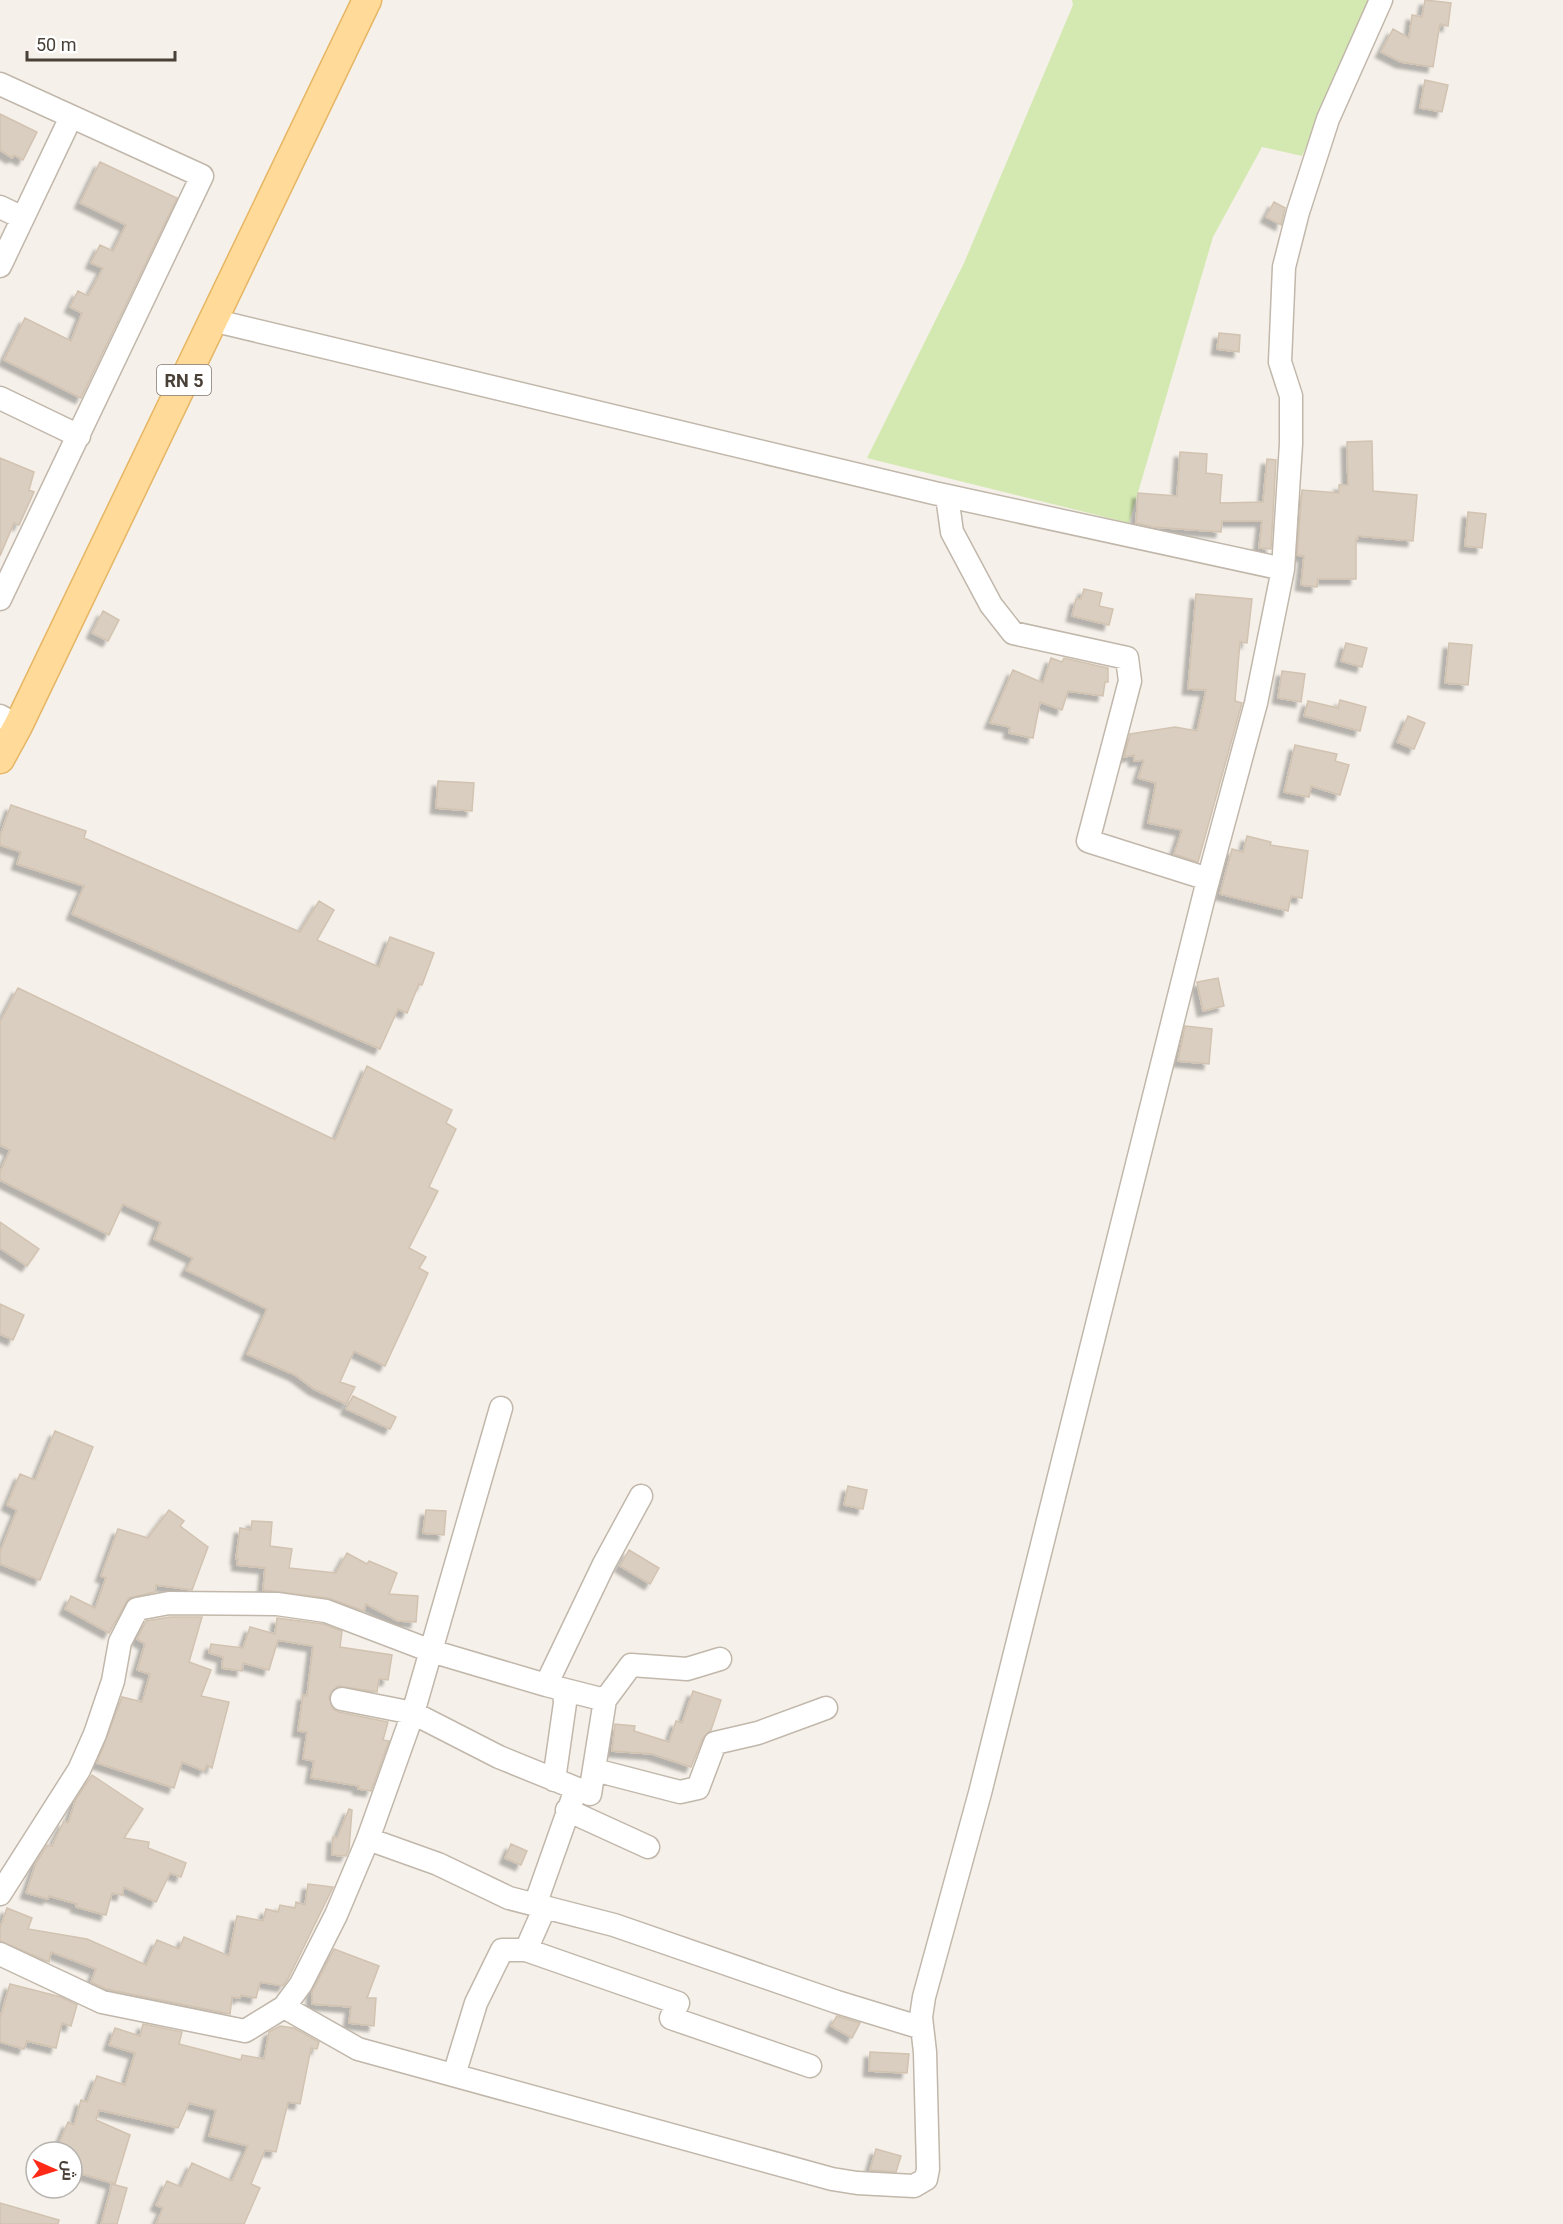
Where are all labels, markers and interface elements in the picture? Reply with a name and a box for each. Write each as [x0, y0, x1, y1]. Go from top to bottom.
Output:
scale bar [27, 24, 176, 62]
text: 50 m [36, 34, 76, 55]
road number: RN 5 [157, 365, 211, 395]
north arrow [24, 2140, 84, 2200]
text: ش [58, 2160, 79, 2182]

